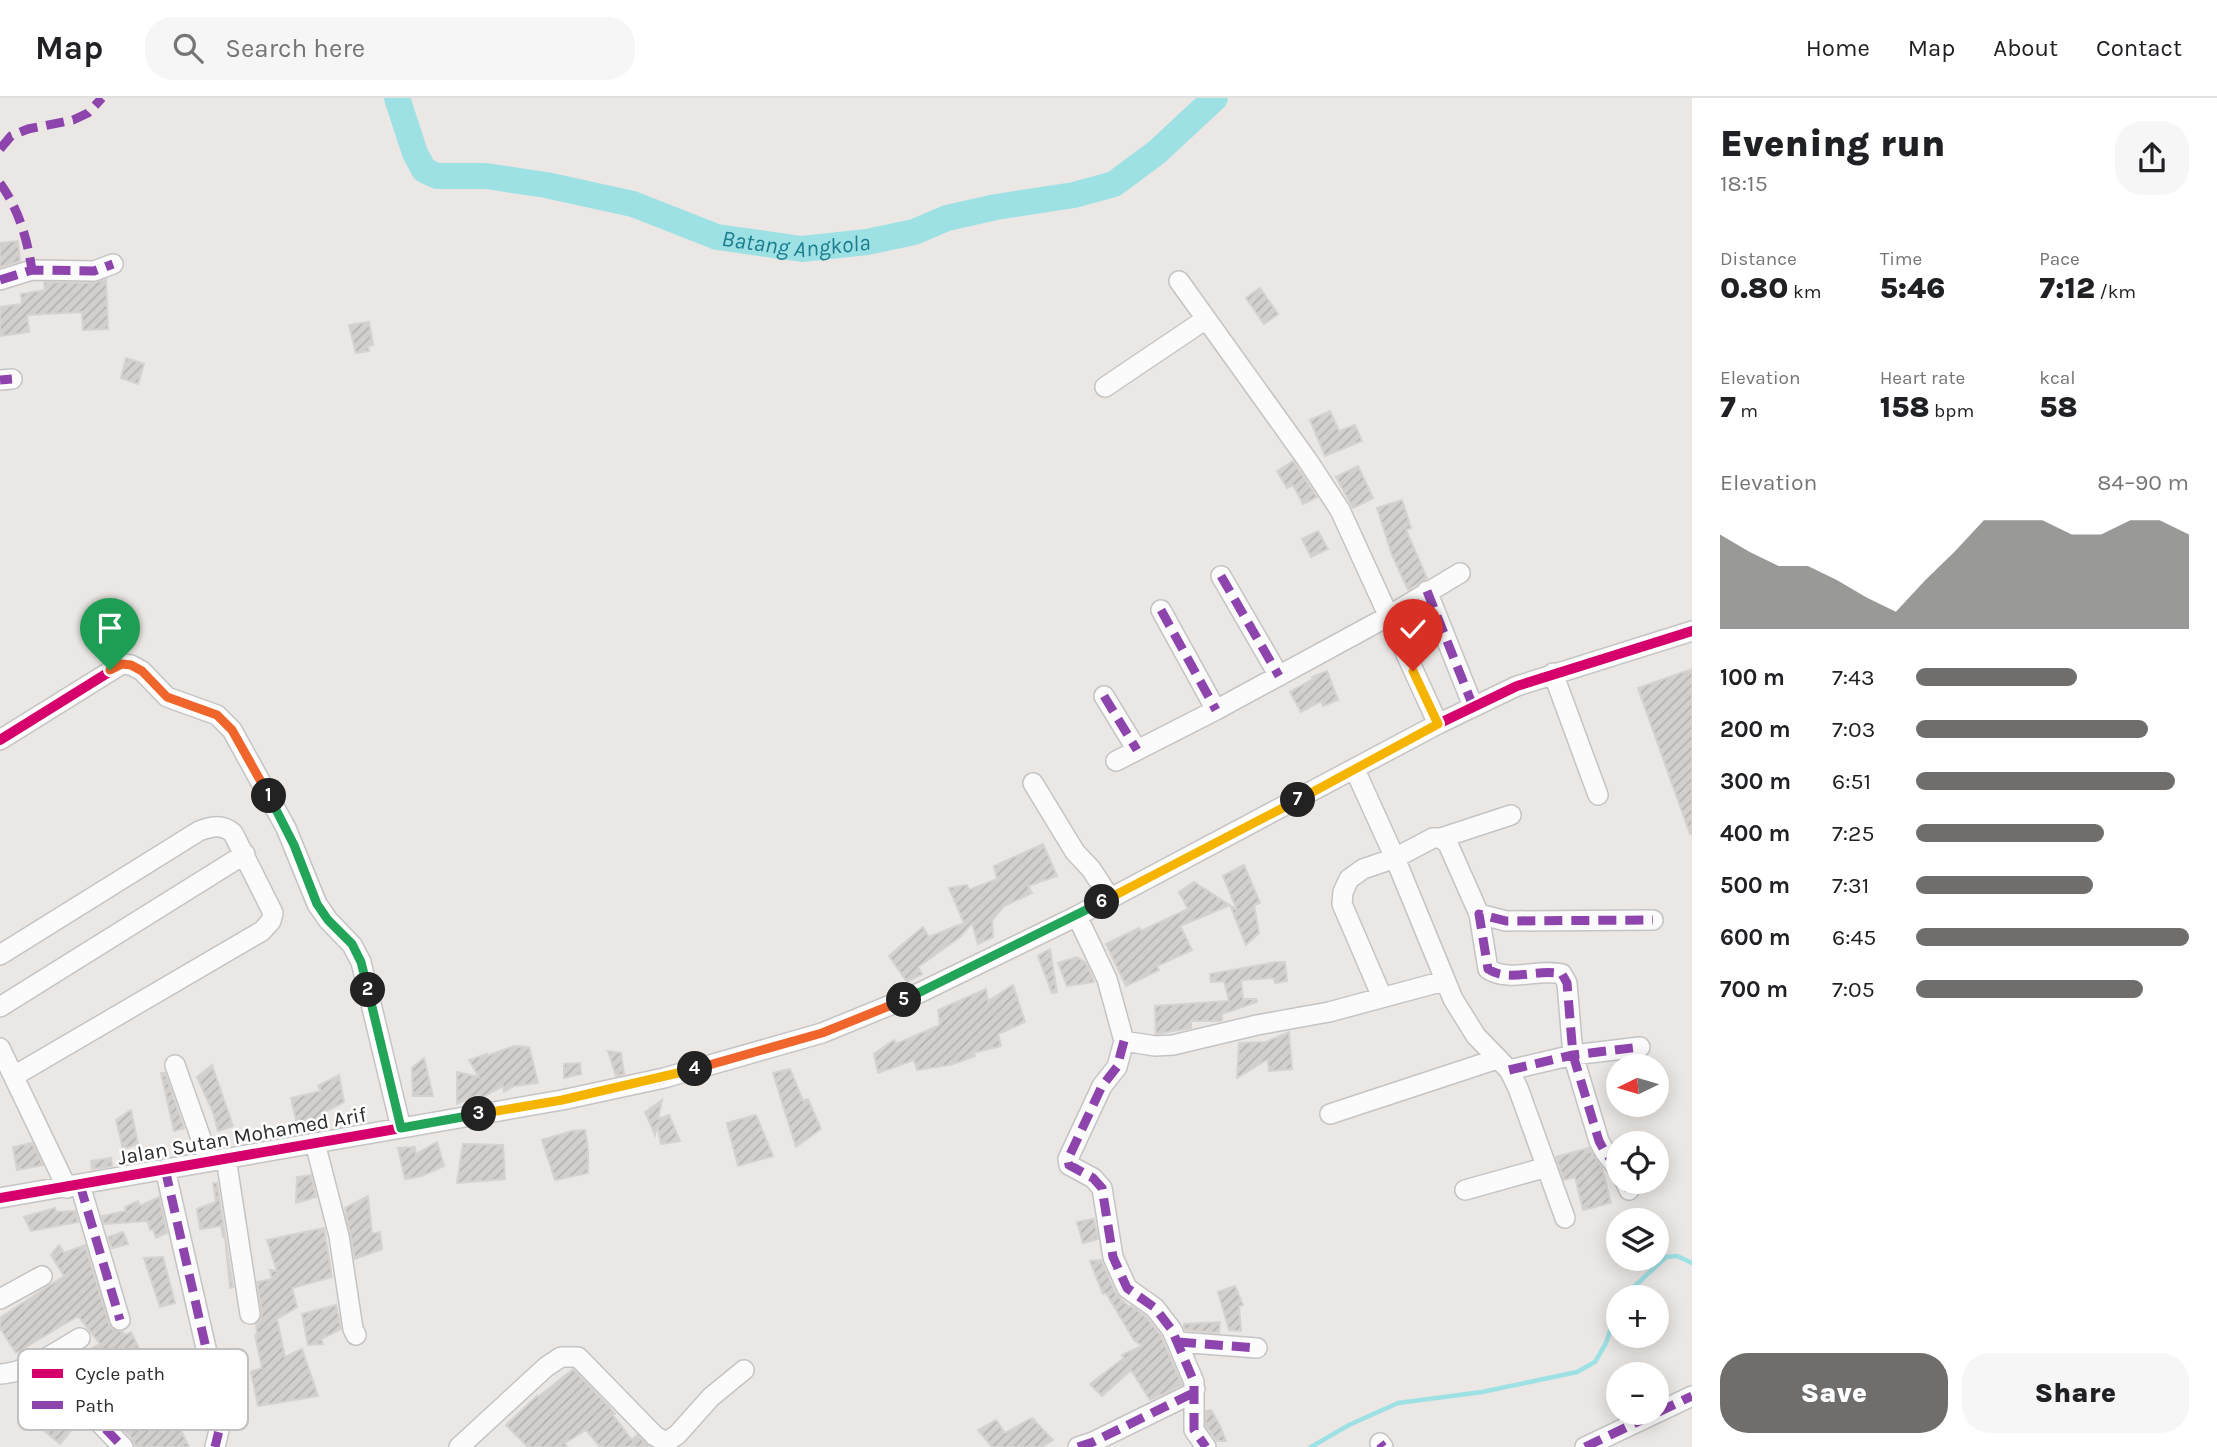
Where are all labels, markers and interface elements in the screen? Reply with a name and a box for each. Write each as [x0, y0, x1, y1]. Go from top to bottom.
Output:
search box [145, 17, 635, 80]
text: Map [35, 29, 103, 67]
icon: search [169, 29, 207, 67]
text: Search here [225, 33, 365, 64]
text: Home [1806, 34, 1870, 62]
text: Map [1908, 34, 1955, 62]
text: About [1993, 34, 2058, 62]
text: Contact [2096, 34, 2182, 62]
text: Evening run [1720, 121, 1945, 166]
button: share [2115, 121, 2189, 195]
text: 18:15 [1720, 170, 1768, 197]
water label: Batang Angkola [720, 225, 872, 263]
text: Distance [1720, 248, 1797, 270]
text: Time [1880, 248, 1922, 270]
text: Pace [2039, 248, 2080, 270]
text: 0.80 [1720, 270, 1788, 306]
text: 5:46 [1880, 270, 1945, 306]
text: 7:12 [2039, 270, 2095, 306]
text: km [1788, 281, 1821, 303]
text: /km [2095, 281, 2136, 303]
text: Elevation [1720, 367, 1800, 389]
text: Heart rate [1880, 367, 1965, 389]
text: kcal [2039, 367, 2076, 389]
text: 7 [1720, 389, 1736, 425]
text: 158 [1880, 389, 1930, 425]
text: 58 [2039, 389, 2078, 425]
text: m [1736, 400, 1758, 422]
text: bpm [1930, 400, 1974, 422]
text: Elevation [1720, 469, 1817, 496]
text: 84–90 m [2097, 469, 2189, 496]
pin [80, 598, 140, 670]
pin [1383, 599, 1443, 671]
icon: arrive [91, 609, 129, 647]
icon: check [1394, 610, 1432, 648]
text: 100 m [1720, 664, 1785, 691]
text: 7:43 [1832, 664, 1875, 691]
text: 200 m [1720, 716, 1791, 743]
text: 7:03 [1832, 716, 1875, 743]
text: 300 m [1720, 768, 1791, 795]
text: 6:51 [1832, 768, 1871, 795]
pin: 1 [252, 778, 286, 814]
pin: 7 [1280, 782, 1316, 818]
text: 1 [265, 784, 272, 806]
text: 7 [1293, 788, 1302, 810]
text: 400 m [1720, 820, 1790, 847]
text: 7:25 [1832, 820, 1874, 847]
text: 500 m [1720, 872, 1790, 899]
text: 7:31 [1832, 872, 1869, 899]
pin: 6 [1084, 884, 1120, 920]
text: 6 [1096, 890, 1107, 912]
text: 600 m [1720, 924, 1791, 951]
text: 6:45 [1832, 924, 1876, 951]
pin: 2 [350, 972, 386, 1008]
text: 700 m [1720, 976, 1788, 1003]
text: 7:05 [1832, 976, 1875, 1003]
text: 2 [362, 978, 373, 1000]
pin: 5 [886, 982, 922, 1018]
text: 5 [898, 988, 909, 1010]
pin: 4 [678, 1052, 712, 1086]
north arrow [1606, 1054, 1670, 1116]
map controls [1606, 1054, 1669, 1425]
text: 4 [689, 1057, 700, 1079]
pin: 3 [462, 1096, 496, 1132]
street label: Jalan Sutan Mohamed Arif [116, 1102, 369, 1170]
text: 3 [473, 1102, 484, 1124]
button: locate [1606, 1131, 1669, 1194]
button: layers [1606, 1208, 1669, 1271]
button: + [1606, 1285, 1669, 1348]
legend [18, 1349, 248, 1430]
button: Save [1720, 1353, 1948, 1433]
button: Share [1962, 1353, 2189, 1433]
button: − [1606, 1362, 1669, 1425]
text: Cycle path [75, 1363, 165, 1385]
text: Path [75, 1395, 115, 1417]

